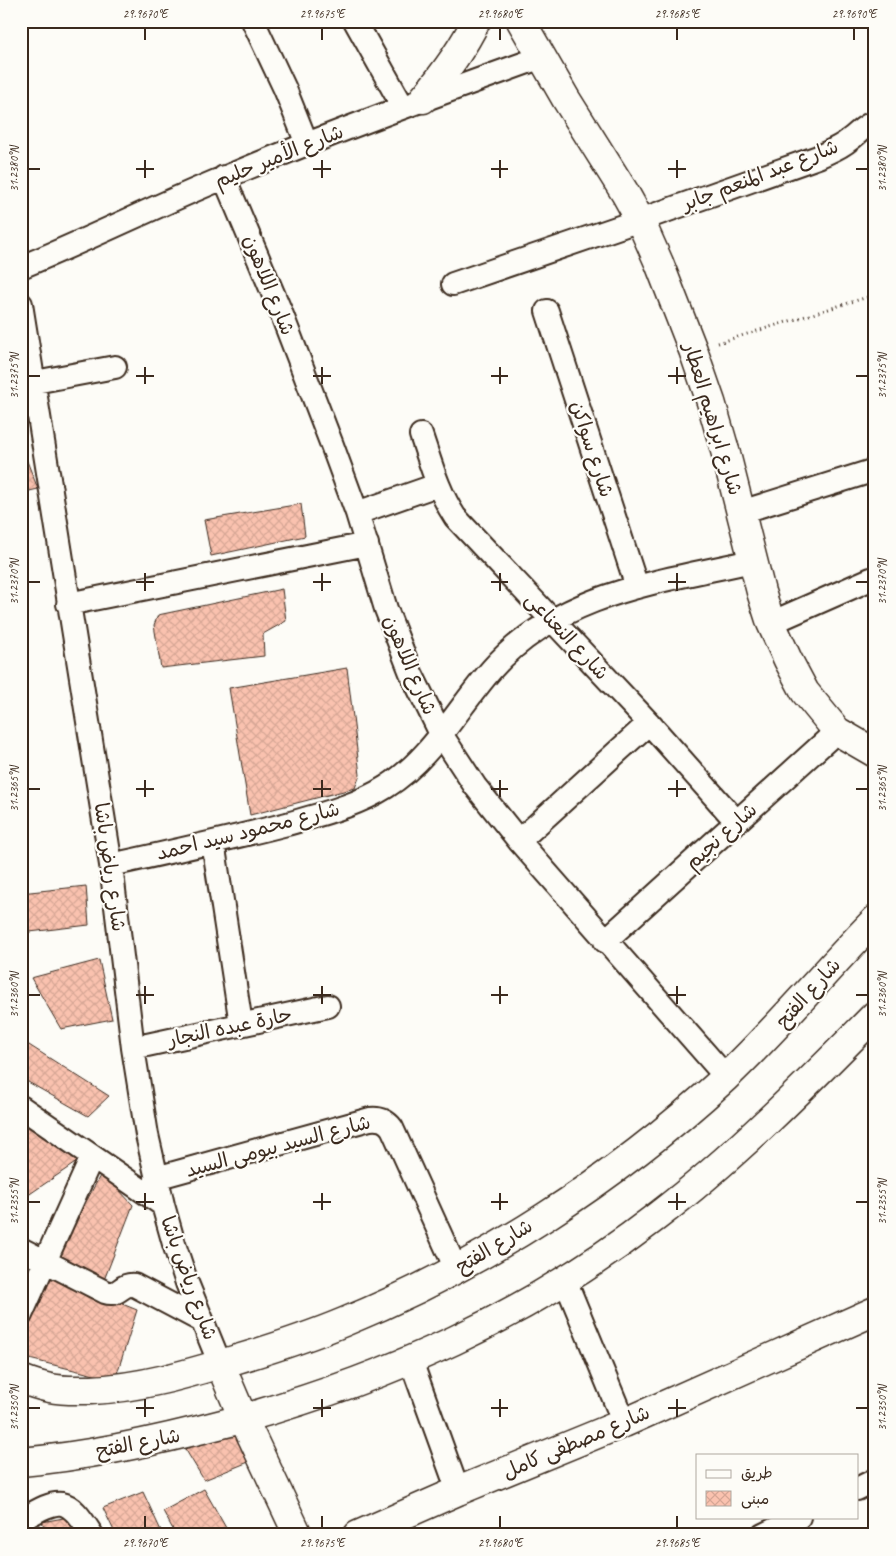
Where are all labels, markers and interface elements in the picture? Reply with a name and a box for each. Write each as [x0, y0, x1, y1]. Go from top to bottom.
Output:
text: 29.9670°E [123, 6, 169, 22]
text: 29.9675°E [300, 6, 346, 22]
text: 29.9680°E [478, 6, 524, 22]
text: 29.9685°E [655, 6, 701, 22]
text: 29.9690°E [832, 6, 878, 22]
street label: شارع الأمير حليم [210, 118, 348, 195]
street label: شارع عبد المنعم جابر [676, 134, 843, 219]
text: 31.2380°N [6, 145, 22, 192]
text: 31.2380°N [874, 145, 890, 192]
street label: شارع اللاهون [237, 231, 300, 339]
street label: شارع ابراهيم العطار [675, 338, 748, 499]
text: 31.2375°N [6, 352, 22, 399]
text: 31.2375°N [874, 352, 890, 399]
street label: شارع سواكن [564, 398, 619, 501]
text: 31.2370°N [6, 558, 22, 605]
text: 31.2370°N [874, 558, 890, 605]
street label: شارع النعناعى [519, 587, 614, 686]
street label: شارع اللاهون [377, 611, 442, 719]
text: 31.2365°N [6, 765, 22, 812]
text: 31.2365°N [874, 765, 890, 812]
street label: شارع محمود سيد احمد [154, 796, 343, 867]
street label: شارع نجيم [680, 797, 764, 876]
street label: شارع رياض باشا [88, 801, 131, 933]
street label: شارع الفتح [770, 953, 847, 1034]
text: 31.2360°N [6, 971, 22, 1018]
text: 31.2360°N [874, 971, 890, 1018]
street label: حارة عبده النجار [164, 1002, 294, 1053]
street label: شارع السيد بيومى السيد [183, 1109, 374, 1184]
text: 31.2355°N [6, 1178, 22, 1225]
text: 31.2355°N [874, 1178, 890, 1225]
street label: شارع رياض باشا [154, 1213, 223, 1344]
street label: شارع الفتح [451, 1213, 538, 1280]
text: 31.2350°N [6, 1384, 22, 1431]
text: 31.2350°N [874, 1384, 890, 1431]
street label: شارع مصطفى كامل [498, 1400, 654, 1485]
street label: شارع الفتح [94, 1423, 183, 1464]
legend [696, 1454, 858, 1518]
text: طريق [741, 1464, 773, 1483]
text: مبنى [741, 1490, 769, 1509]
text: 29.9670°E [123, 1535, 169, 1551]
text: 29.9675°E [300, 1535, 346, 1551]
text: 29.9680°E [478, 1535, 524, 1551]
text: 29.9685°E [655, 1535, 701, 1551]

